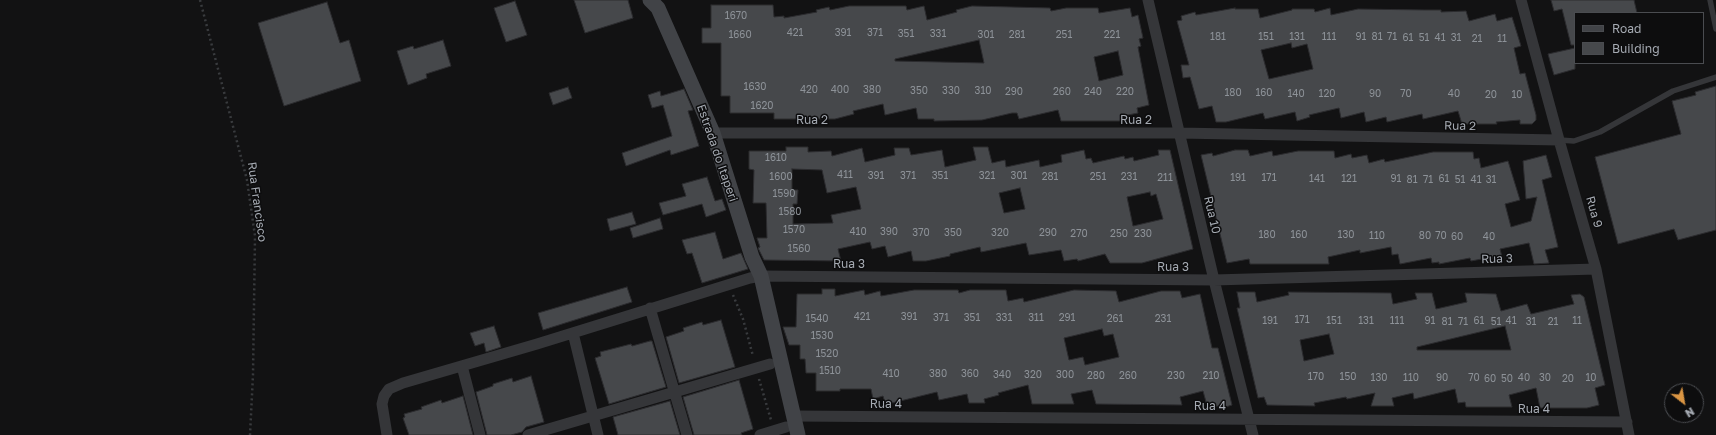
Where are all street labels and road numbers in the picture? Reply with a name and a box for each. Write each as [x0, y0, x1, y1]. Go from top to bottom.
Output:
street label: Estrada do Itaperi [694, 102, 740, 204]
street label: Rua 2 [796, 113, 828, 127]
street label: Rua 2 [1120, 113, 1152, 127]
street label: Rua 2 [1444, 119, 1476, 133]
street label: Rua Francisco [244, 161, 270, 243]
street label: Rua 10 [1201, 195, 1223, 235]
street label: Rua 9 [1583, 195, 1605, 229]
street label: Rua 3 [1481, 251, 1513, 267]
street label: Rua 3 [833, 257, 865, 271]
street label: Rua 3 [1157, 260, 1189, 274]
street label: Rua 4 [870, 397, 902, 411]
street label: Rua 4 [1194, 399, 1226, 413]
street label: Rua 4 [1518, 402, 1550, 416]

